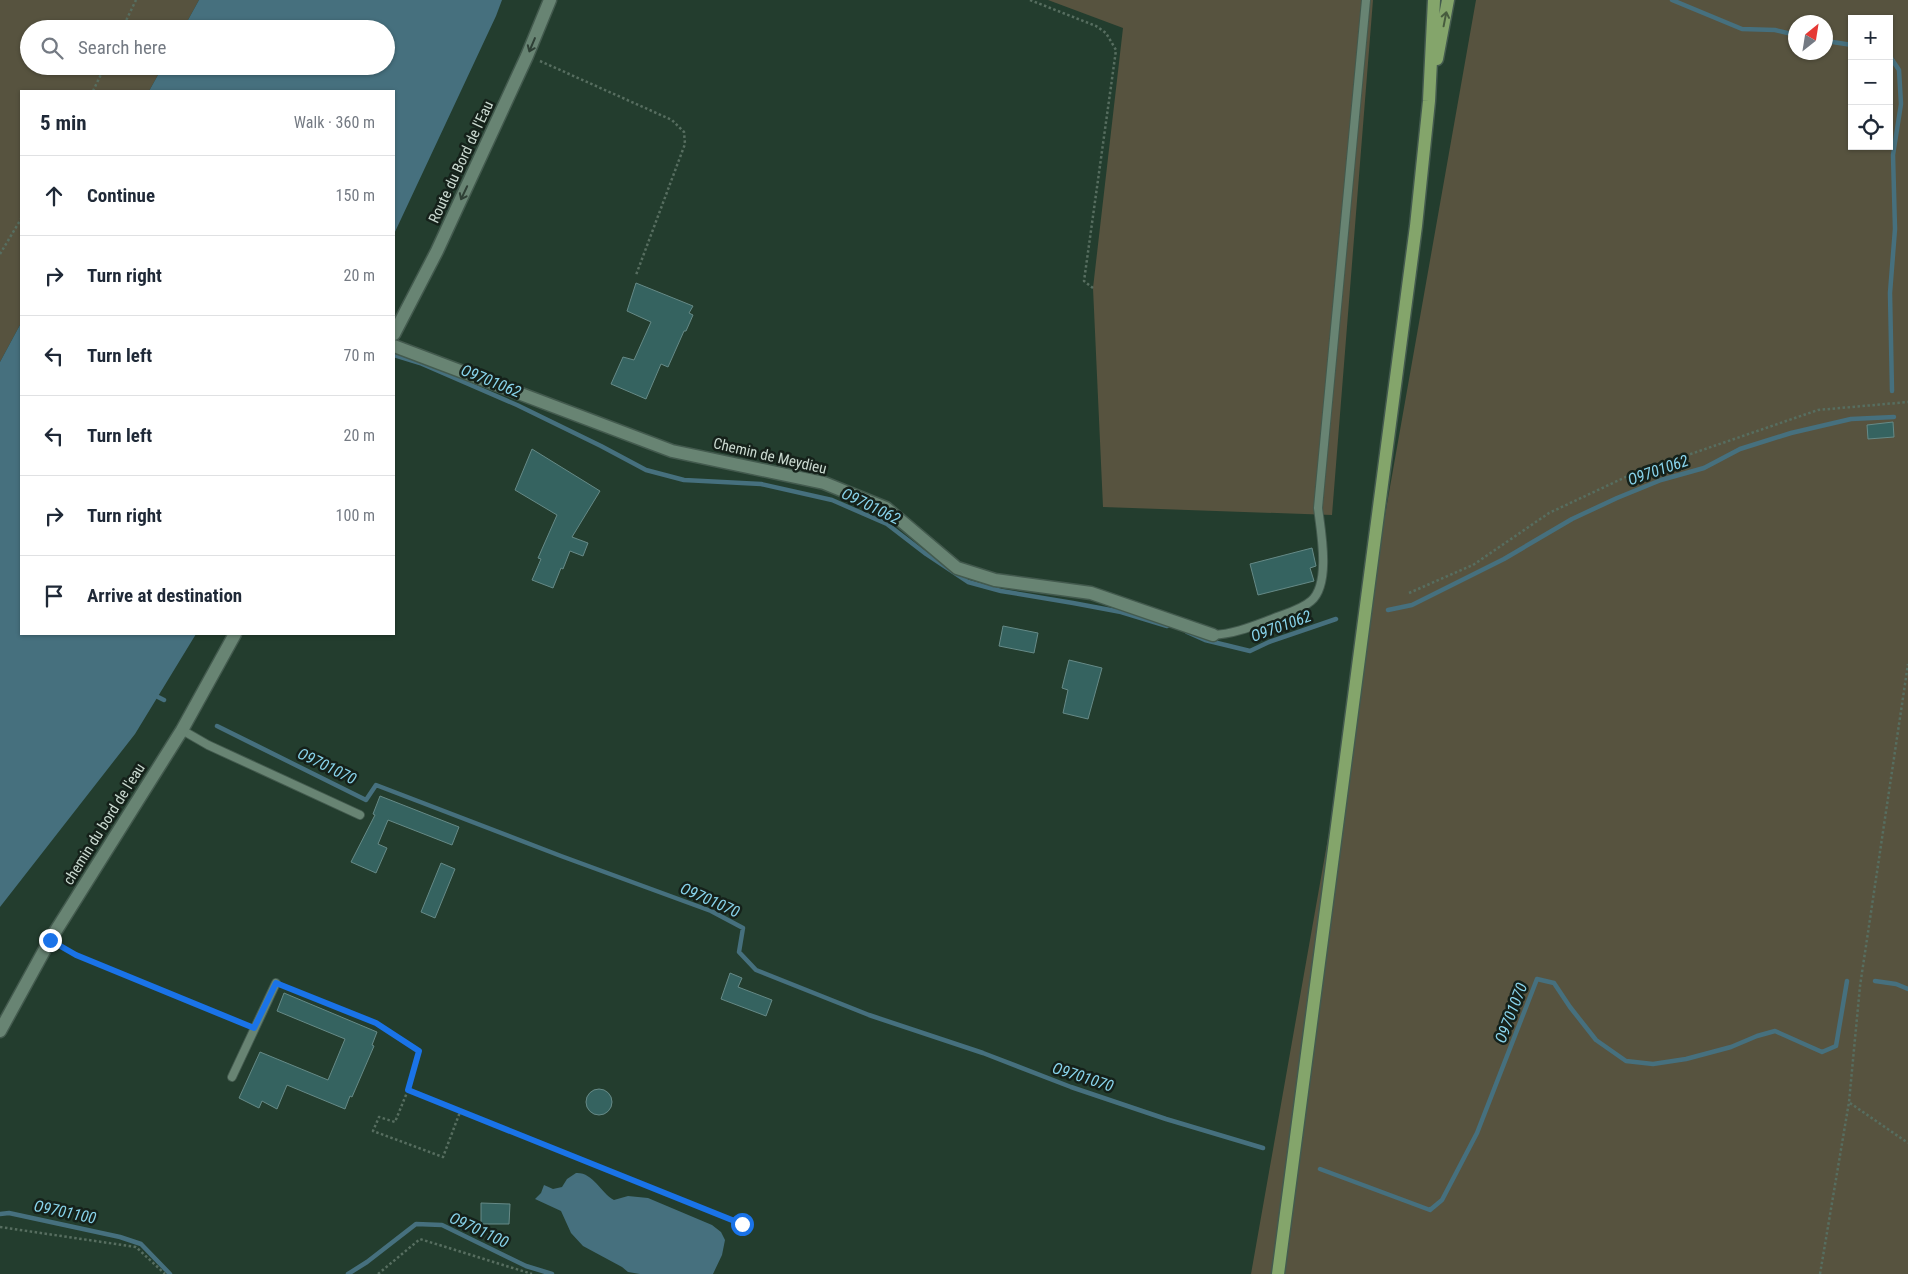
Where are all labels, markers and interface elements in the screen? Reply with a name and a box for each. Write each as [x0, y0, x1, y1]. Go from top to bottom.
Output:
one-way arrow [1441, 11, 1451, 27]
north arrow [1788, 15, 1833, 60]
map controls [1848, 15, 1893, 150]
button: + [1848, 15, 1893, 60]
search box [20, 20, 395, 75]
icon: search [38, 34, 66, 62]
text: Search here [78, 36, 166, 59]
one-way arrow [527, 37, 536, 52]
button: − [1848, 60, 1893, 105]
street label: Route du Bord de l'Eau [425, 98, 497, 226]
button: locate [1848, 105, 1893, 150]
text: 5 min [40, 111, 87, 135]
text: Walk · 360 m [294, 113, 375, 132]
icon: ahead [40, 182, 68, 210]
text: Continue [87, 184, 155, 207]
one-way arrow [459, 185, 469, 200]
text: 150 m [336, 186, 375, 205]
icon: right [40, 262, 68, 290]
text: Turn right [87, 264, 162, 287]
text: 20 m [343, 266, 375, 285]
icon: left [40, 342, 68, 370]
text: Turn left [87, 344, 152, 367]
text: 70 m [343, 346, 375, 365]
water label: O9701062 [458, 360, 524, 402]
icon: left [40, 422, 68, 450]
text: Turn left [87, 424, 152, 447]
text: 20 m [343, 426, 375, 445]
street label: Chemin de Meydieu [712, 434, 828, 478]
water label: O9701062 [1625, 451, 1691, 489]
water label: O9701062 [839, 484, 904, 528]
icon: right [40, 502, 68, 530]
text: Turn right [87, 504, 162, 527]
text: 100 m [336, 506, 375, 525]
icon: arrive [40, 582, 68, 610]
text: Arrive at destination [87, 584, 242, 607]
water label: O9701062 [1248, 606, 1314, 646]
water label: O9701070 [295, 744, 360, 788]
street label: chemin du bord de l'eau [59, 760, 149, 888]
water label: O9701070 [677, 879, 743, 922]
route end [39, 929, 62, 952]
water label: O9701070 [1491, 980, 1531, 1046]
water label: O9701070 [1050, 1058, 1116, 1096]
water label: O9701100 [32, 1196, 98, 1228]
water label: O9701100 [446, 1208, 512, 1252]
route start [731, 1213, 754, 1236]

